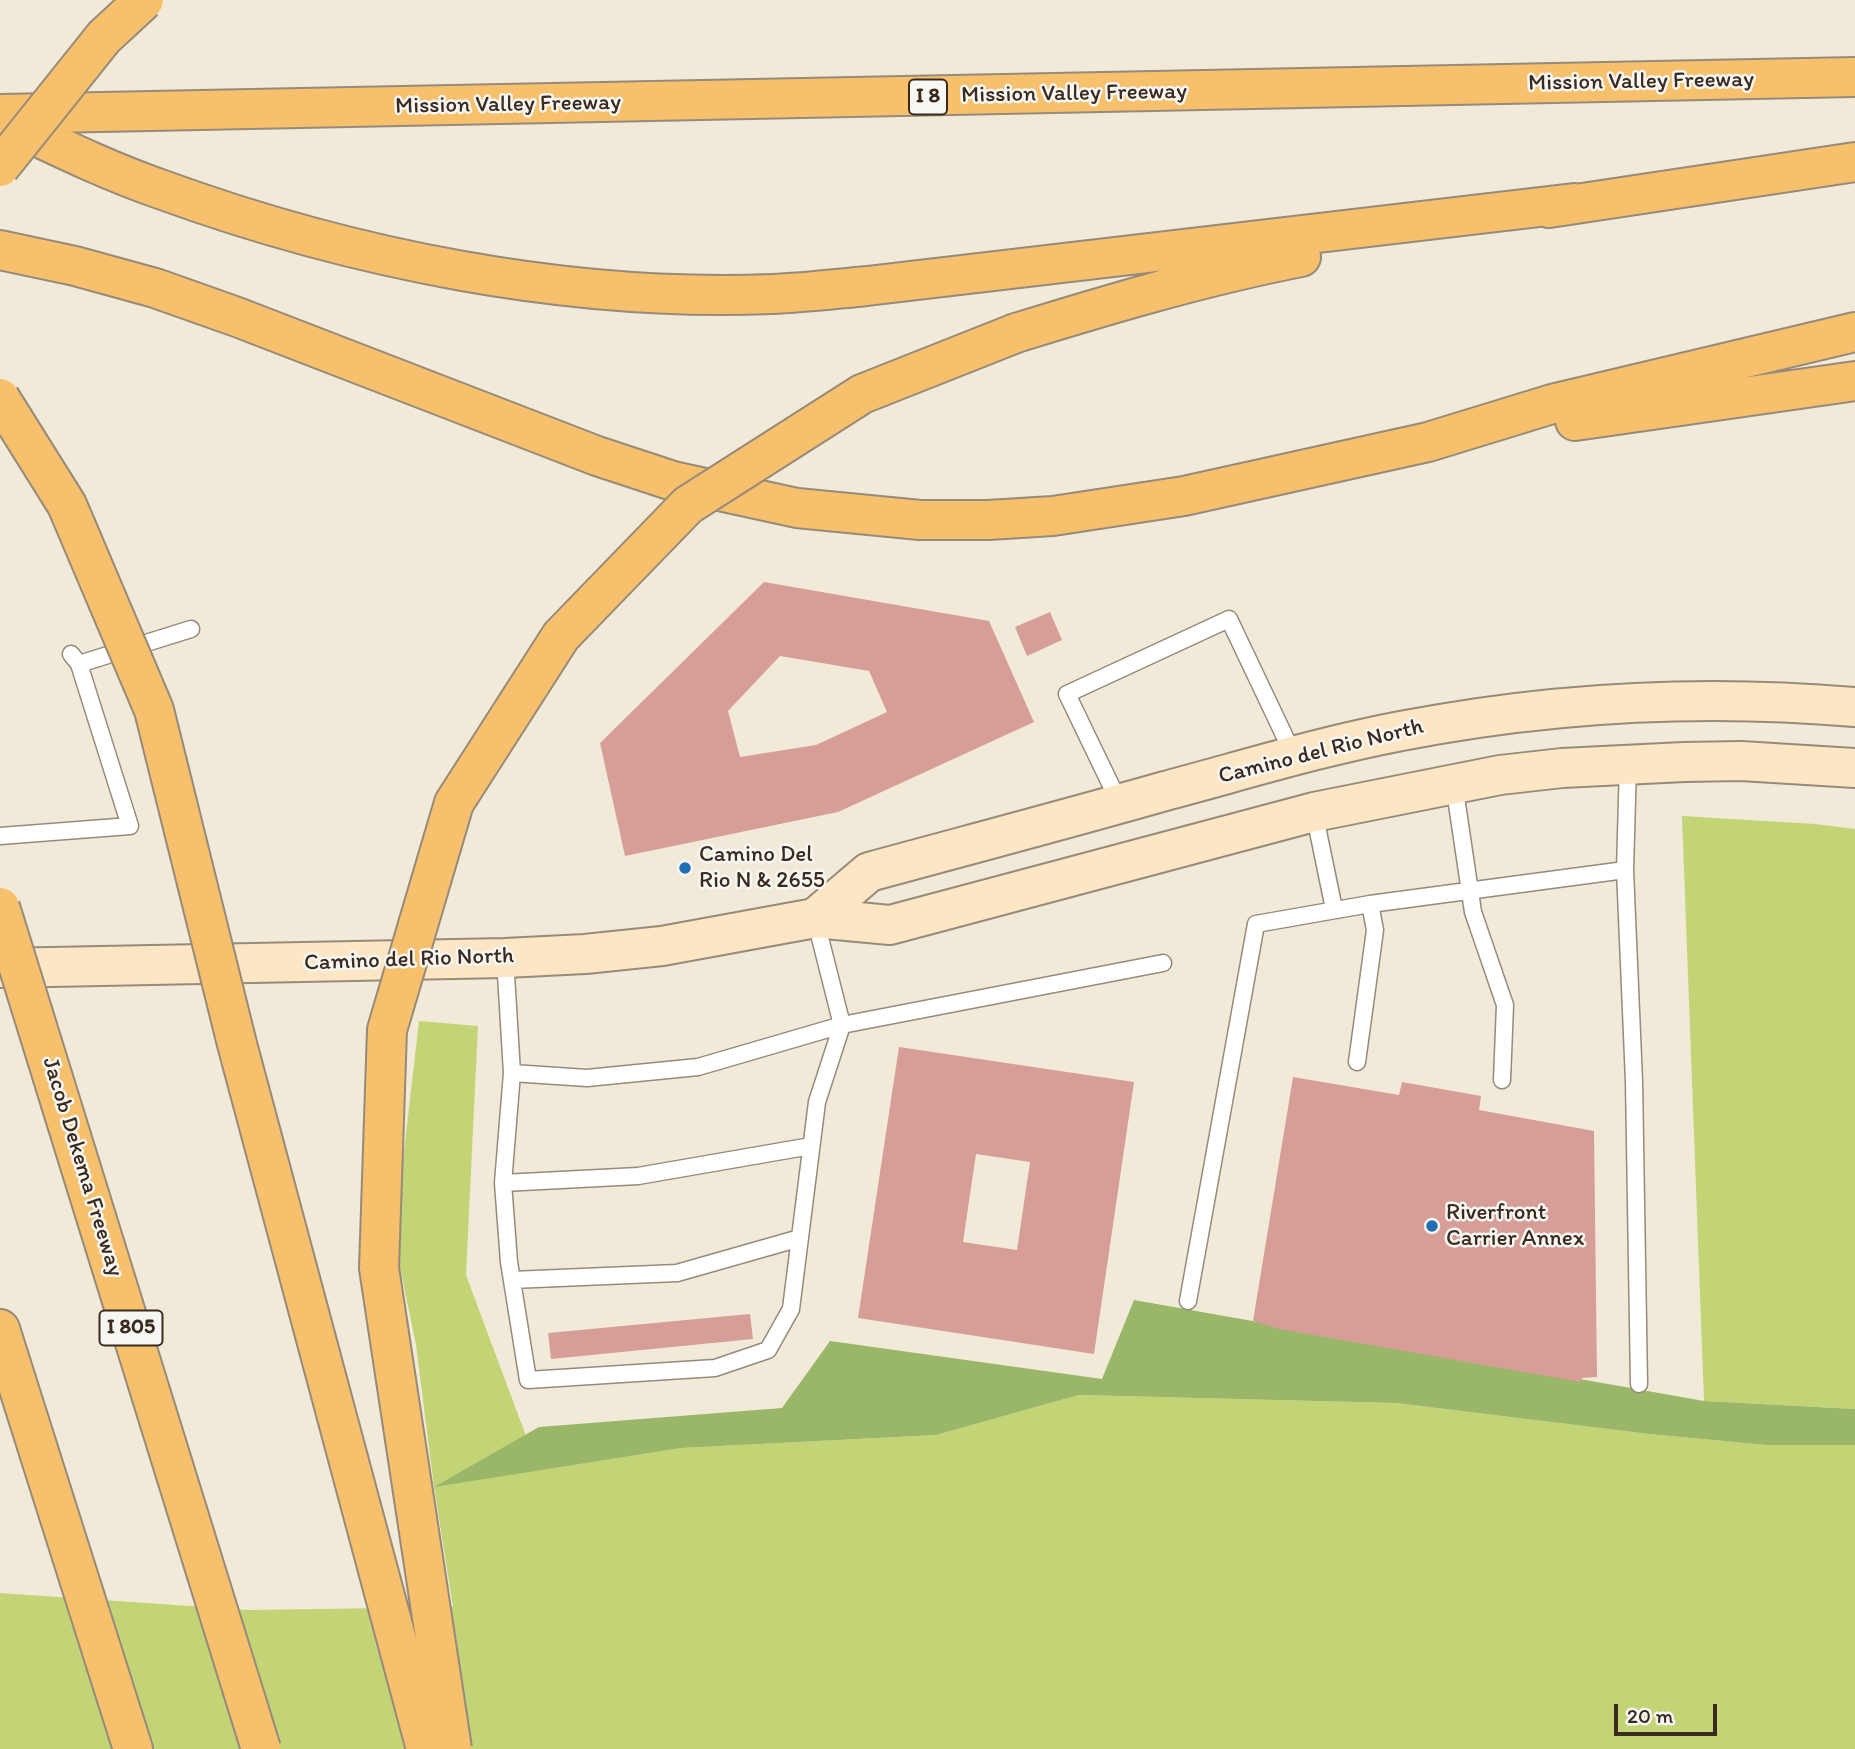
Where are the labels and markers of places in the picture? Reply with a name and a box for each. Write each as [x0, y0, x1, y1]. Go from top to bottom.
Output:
place label: Camino Del Rio N & 2655 [699, 841, 825, 895]
marker: Camino Del Rio N & 2655 [677, 860, 693, 876]
place label: Riverfront Carrier Annex [1446, 1199, 1584, 1253]
marker: Riverfront Carrier Annex [1424, 1218, 1440, 1234]

